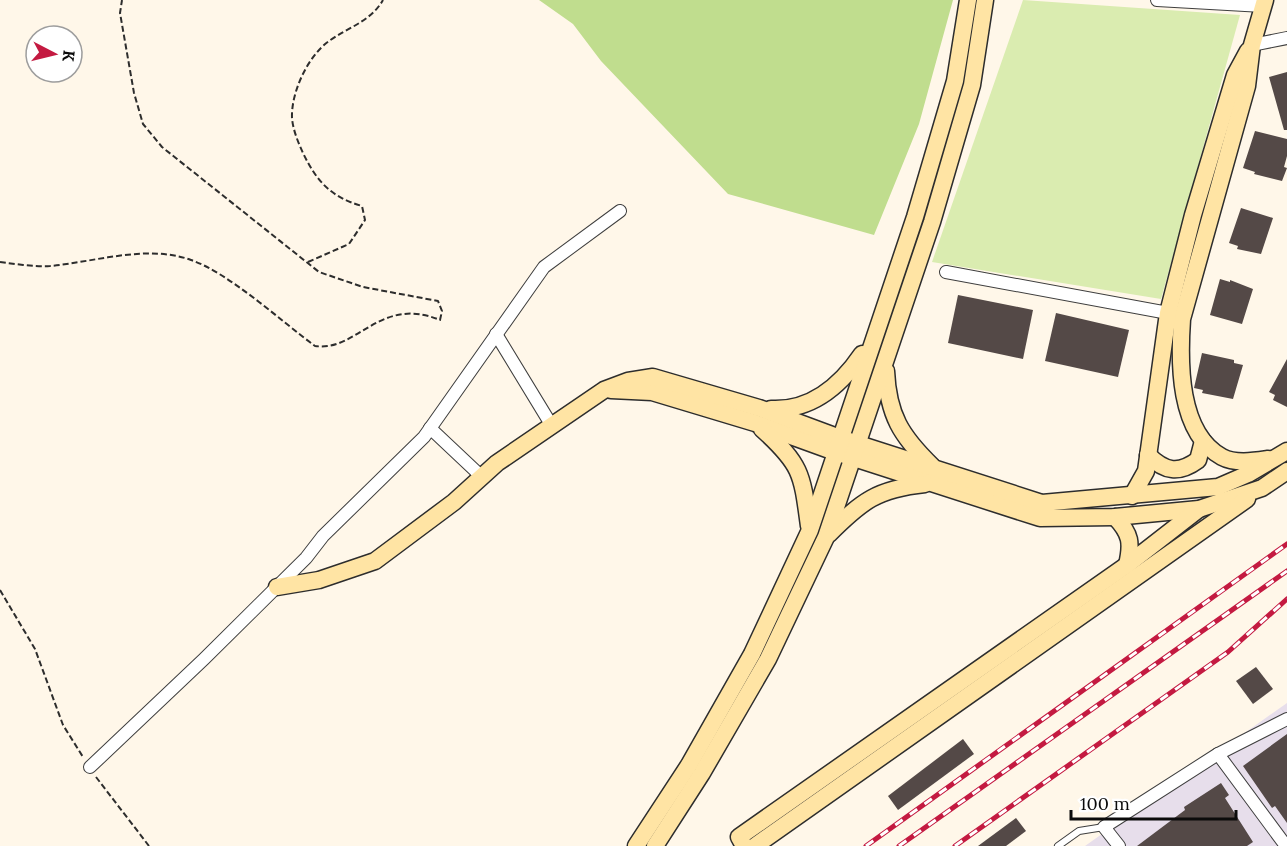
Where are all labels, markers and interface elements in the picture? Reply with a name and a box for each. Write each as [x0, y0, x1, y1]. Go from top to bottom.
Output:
north arrow [24, 24, 84, 84]
text: K [58, 49, 80, 63]
scale bar [1071, 783, 1236, 821]
text: 100 m [1080, 792, 1130, 815]

